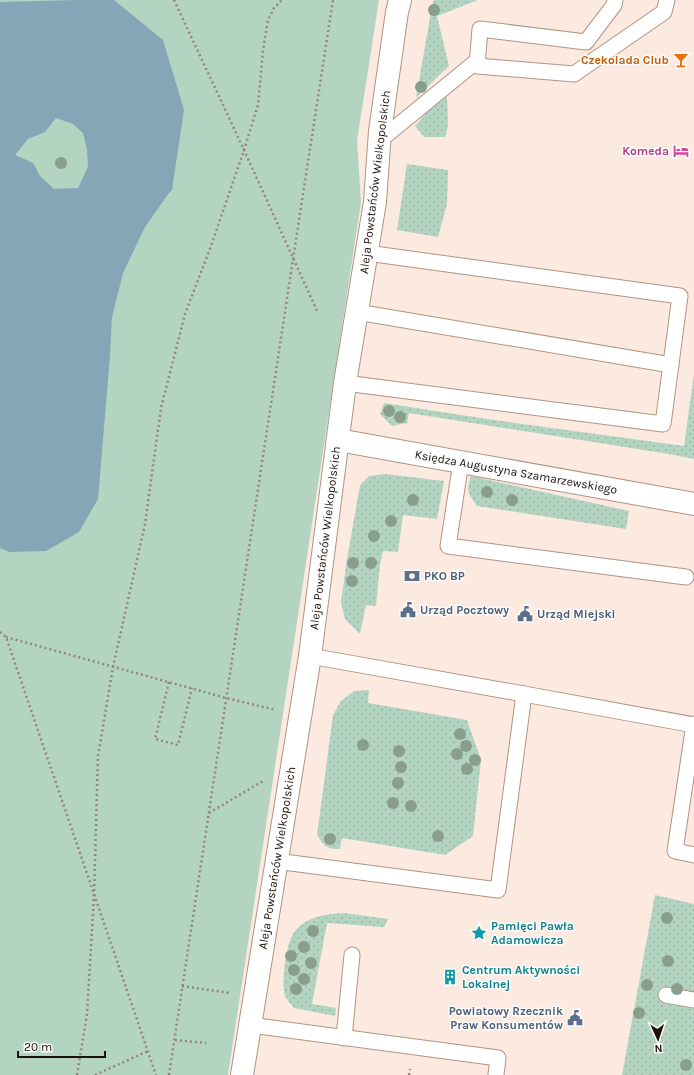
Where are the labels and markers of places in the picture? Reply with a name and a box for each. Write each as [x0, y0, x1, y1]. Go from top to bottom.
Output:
bar icon: Czekolada Club [672, 51, 690, 69]
place label: Czekolada Club [581, 53, 669, 67]
hotel icon: Komeda [672, 142, 690, 160]
place label: Komeda [622, 144, 669, 158]
bank icon: PKO BP [403, 567, 421, 585]
place label: PKO BP [424, 569, 465, 583]
public building icon: Urząd Pocztowy [399, 601, 417, 619]
place label: Urząd Pocztowy [420, 603, 509, 617]
public building icon: Urząd Miejski [516, 605, 534, 623]
place label: Urząd Miejski [537, 607, 616, 621]
place label: Pamięci Pawła Adamowicza [491, 919, 574, 947]
place icon: Pamięci Pawła Adamowicza [470, 924, 488, 942]
place label: Centrum Aktywności Lokalnej [462, 963, 580, 991]
building icon: Centrum Aktywności Lokalnej [441, 968, 459, 986]
place label: Powiatowy Rzecznik Praw Konsumentów [449, 1004, 563, 1032]
public building icon: Powiatowy Rzecznik Praw Konsumentów [566, 1009, 584, 1027]

